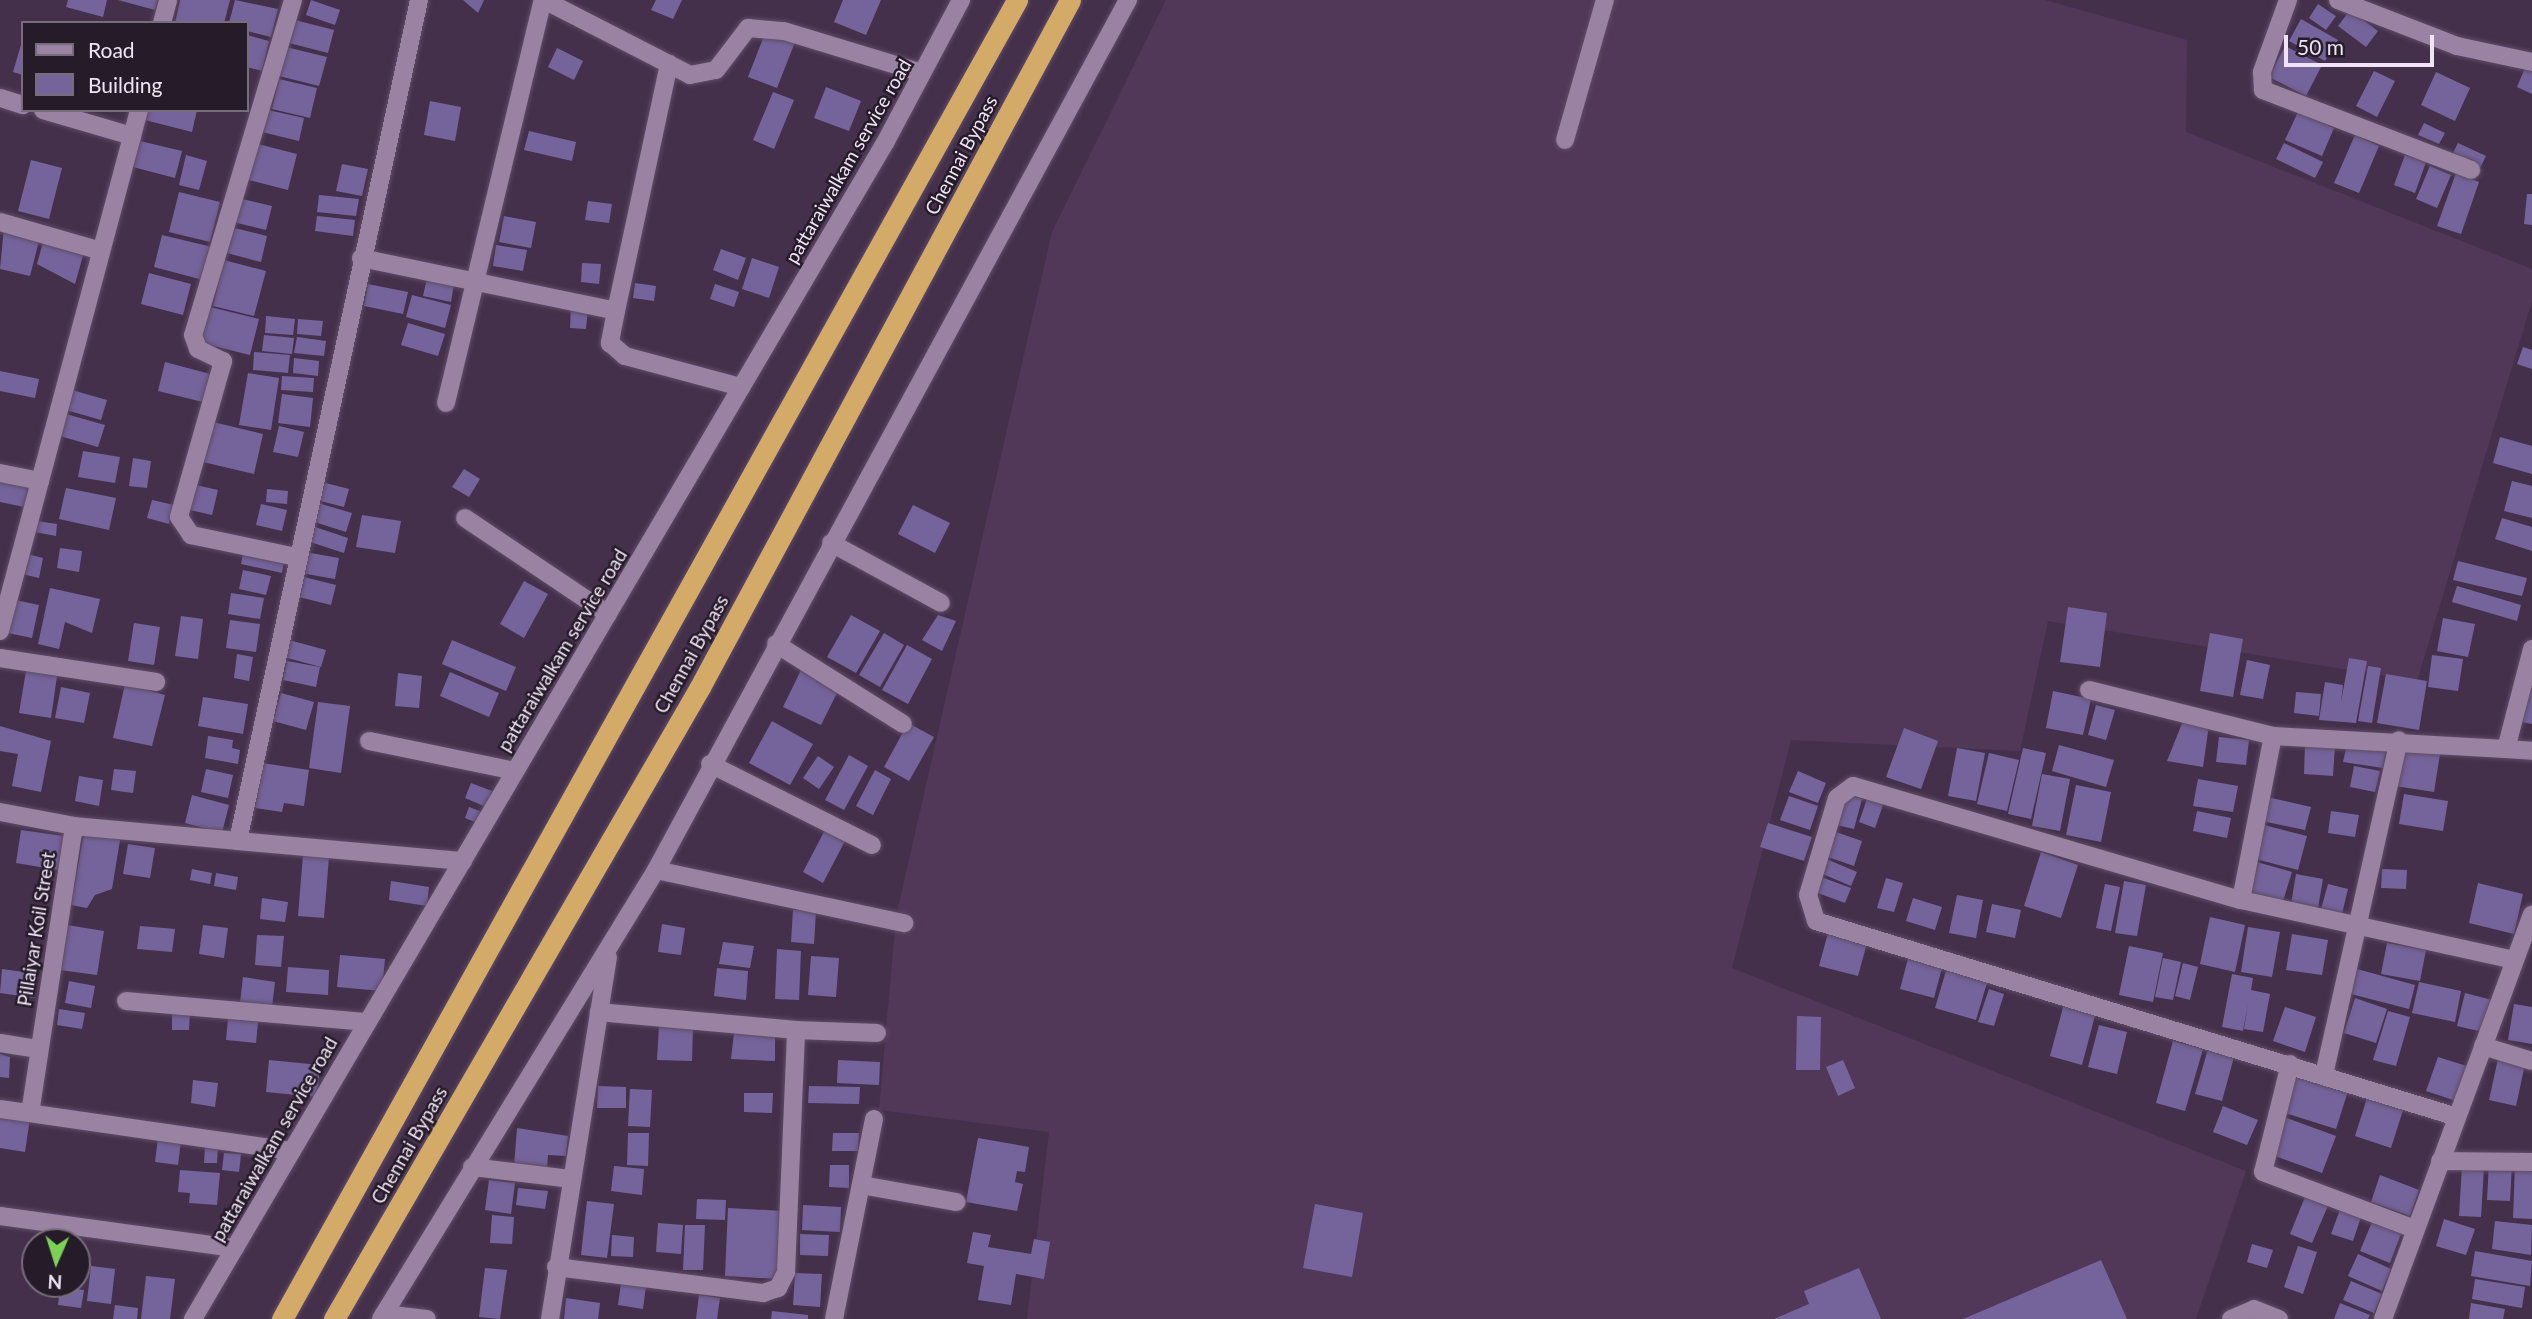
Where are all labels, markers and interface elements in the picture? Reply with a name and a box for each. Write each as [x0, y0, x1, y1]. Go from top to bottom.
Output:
legend [21, 21, 248, 112]
scale bar [2287, 21, 2438, 65]
text: 50 m [2297, 34, 2344, 59]
text: Road [88, 37, 135, 62]
street label: pattaraiwalkam service road [780, 55, 916, 267]
text: Building [88, 72, 163, 97]
street label: Chennai Bypass [920, 91, 1002, 219]
street label: pattaraiwalkam service road [492, 545, 632, 755]
street label: Chennai Bypass [649, 591, 733, 717]
street label: Pillaiyar Koil Street [13, 850, 59, 1008]
street label: pattaraiwalkam service road [206, 1033, 342, 1245]
street label: Chennai Bypass [366, 1082, 452, 1208]
north arrow [21, 1228, 91, 1298]
text: N [47, 1271, 63, 1294]

